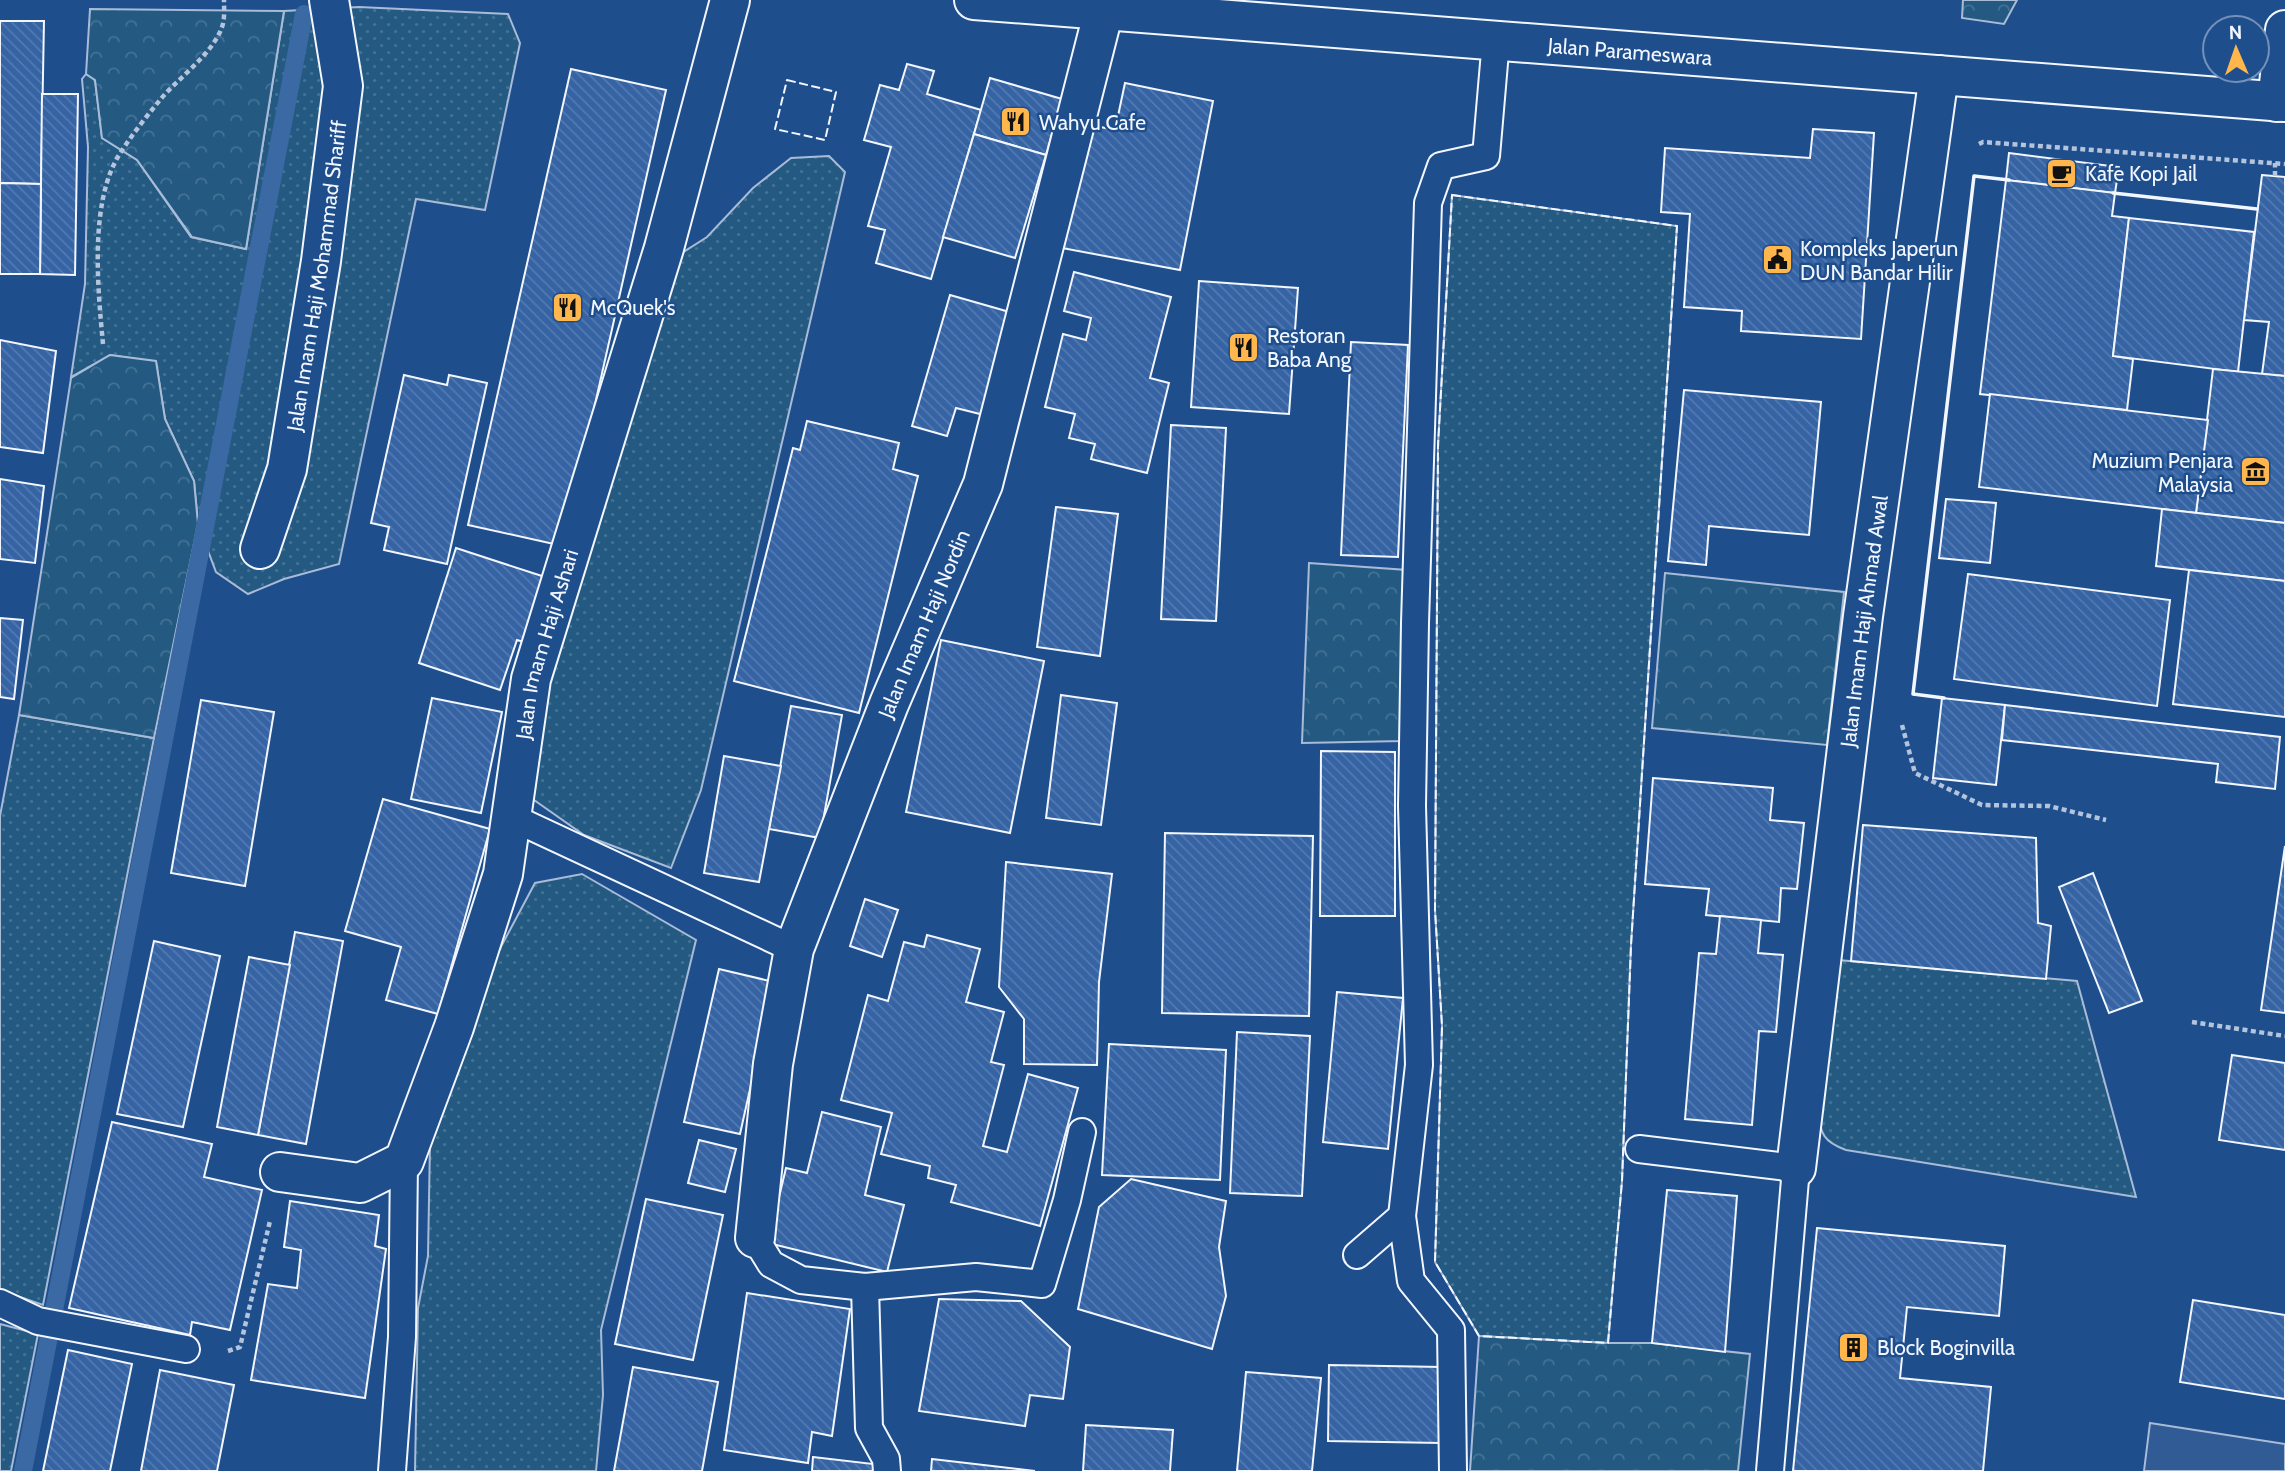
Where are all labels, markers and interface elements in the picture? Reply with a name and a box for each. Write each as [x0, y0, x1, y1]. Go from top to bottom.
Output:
north arrow [2201, 14, 2271, 84]
text: N [2228, 21, 2243, 44]
street label: Jalan Parameswara [1546, 32, 1713, 70]
restaurant icon: Wahyu Cafe [999, 105, 1033, 139]
place label: Wahyu Cafe [1039, 110, 1146, 135]
street label: Jalan Imam Haji Mohammad Shariff [281, 119, 351, 434]
cafe icon: Kafe Kopi Jail [2045, 156, 2079, 190]
place label: Kafe Kopi Jail [2085, 161, 2197, 186]
place label: Kompleks Japerun DUN Bandar Hilir [1800, 236, 1958, 285]
public building icon: Kompleks Japerun DUN Bandar Hilir [1760, 243, 1794, 277]
restaurant icon: McQuek's [550, 290, 584, 324]
place label: McQuek's [590, 295, 676, 320]
place label: Restoran Baba Ang [1267, 323, 1352, 372]
restaurant icon: Restoran Baba Ang [1227, 330, 1261, 364]
place label: Muzium Penjara Malaysia [2091, 448, 2233, 497]
museum icon: Muzium Penjara Malaysia [2239, 455, 2273, 489]
street label: Jalan Imam Haji Ahmad Awal [1835, 494, 1892, 749]
street label: Jalan Imam Haji Nordin [872, 526, 975, 722]
street label: Jalan Imam Haji Ashari [510, 546, 583, 742]
building icon: Block Boginvilla [1837, 1330, 1871, 1364]
place label: Block Boginvilla [1877, 1335, 2015, 1360]

